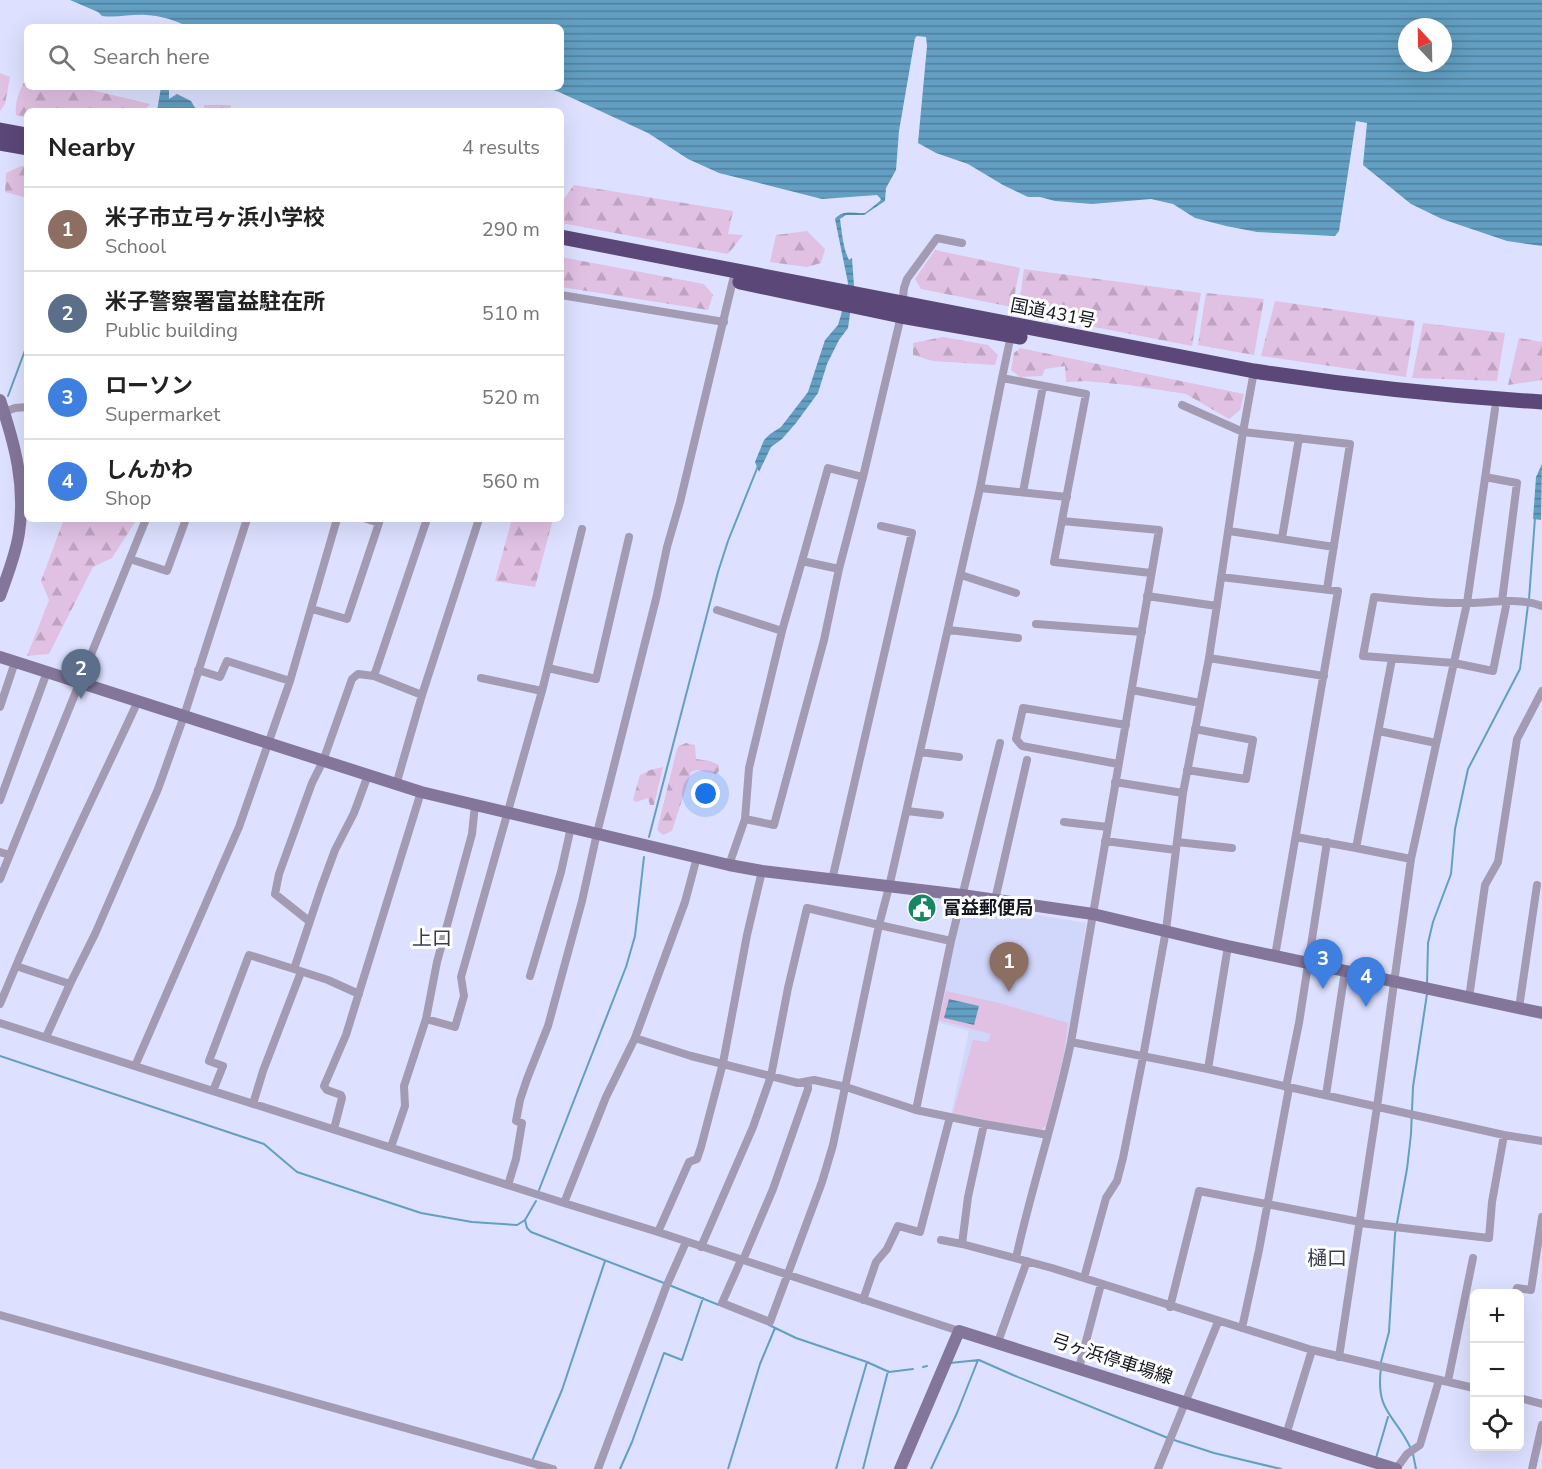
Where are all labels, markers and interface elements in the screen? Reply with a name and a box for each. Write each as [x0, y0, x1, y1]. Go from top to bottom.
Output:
north arrow [1398, 18, 1452, 72]
search box [24, 24, 564, 90]
icon: search [45, 41, 78, 74]
text: Search here [93, 42, 210, 72]
text: Nearby [48, 130, 135, 165]
text: 4 results [462, 134, 540, 161]
text: 米子市立弓ヶ浜小学校 [105, 203, 325, 233]
text: 1 [62, 216, 74, 243]
text: 290 m [482, 216, 540, 243]
text: School [105, 233, 166, 260]
text: 米子警察署富益駐在所 [105, 287, 325, 317]
street label: 国道431号 [1008, 293, 1098, 333]
text: 2 [62, 300, 74, 327]
text: 510 m [482, 300, 540, 327]
text: Public building [105, 317, 238, 344]
text: ローソン [105, 371, 193, 401]
text: 3 [62, 384, 74, 411]
text: 520 m [482, 384, 540, 411]
text: Supermarket [105, 401, 220, 428]
text: しんかわ [105, 455, 193, 485]
text: 4 [62, 468, 74, 495]
text: 560 m [482, 468, 540, 495]
text: Shop [105, 485, 151, 512]
pin: 2 [62, 650, 100, 699]
your location [691, 779, 720, 808]
public building icon: 富益郵便局 [906, 892, 938, 924]
place label: 富益郵便局 [943, 896, 1033, 920]
district label: 上口 [412, 925, 452, 952]
pin: 3 [1304, 940, 1342, 989]
pin: 1 [990, 942, 1028, 992]
pin: 4 [1346, 958, 1386, 1007]
district label: 樋口 [1307, 1245, 1347, 1272]
map controls [1470, 1289, 1524, 1451]
button: + [1470, 1289, 1524, 1343]
street label: 弓ヶ浜停車場線 [1048, 1328, 1176, 1390]
button: − [1470, 1343, 1524, 1397]
button: locate [1470, 1397, 1524, 1451]

